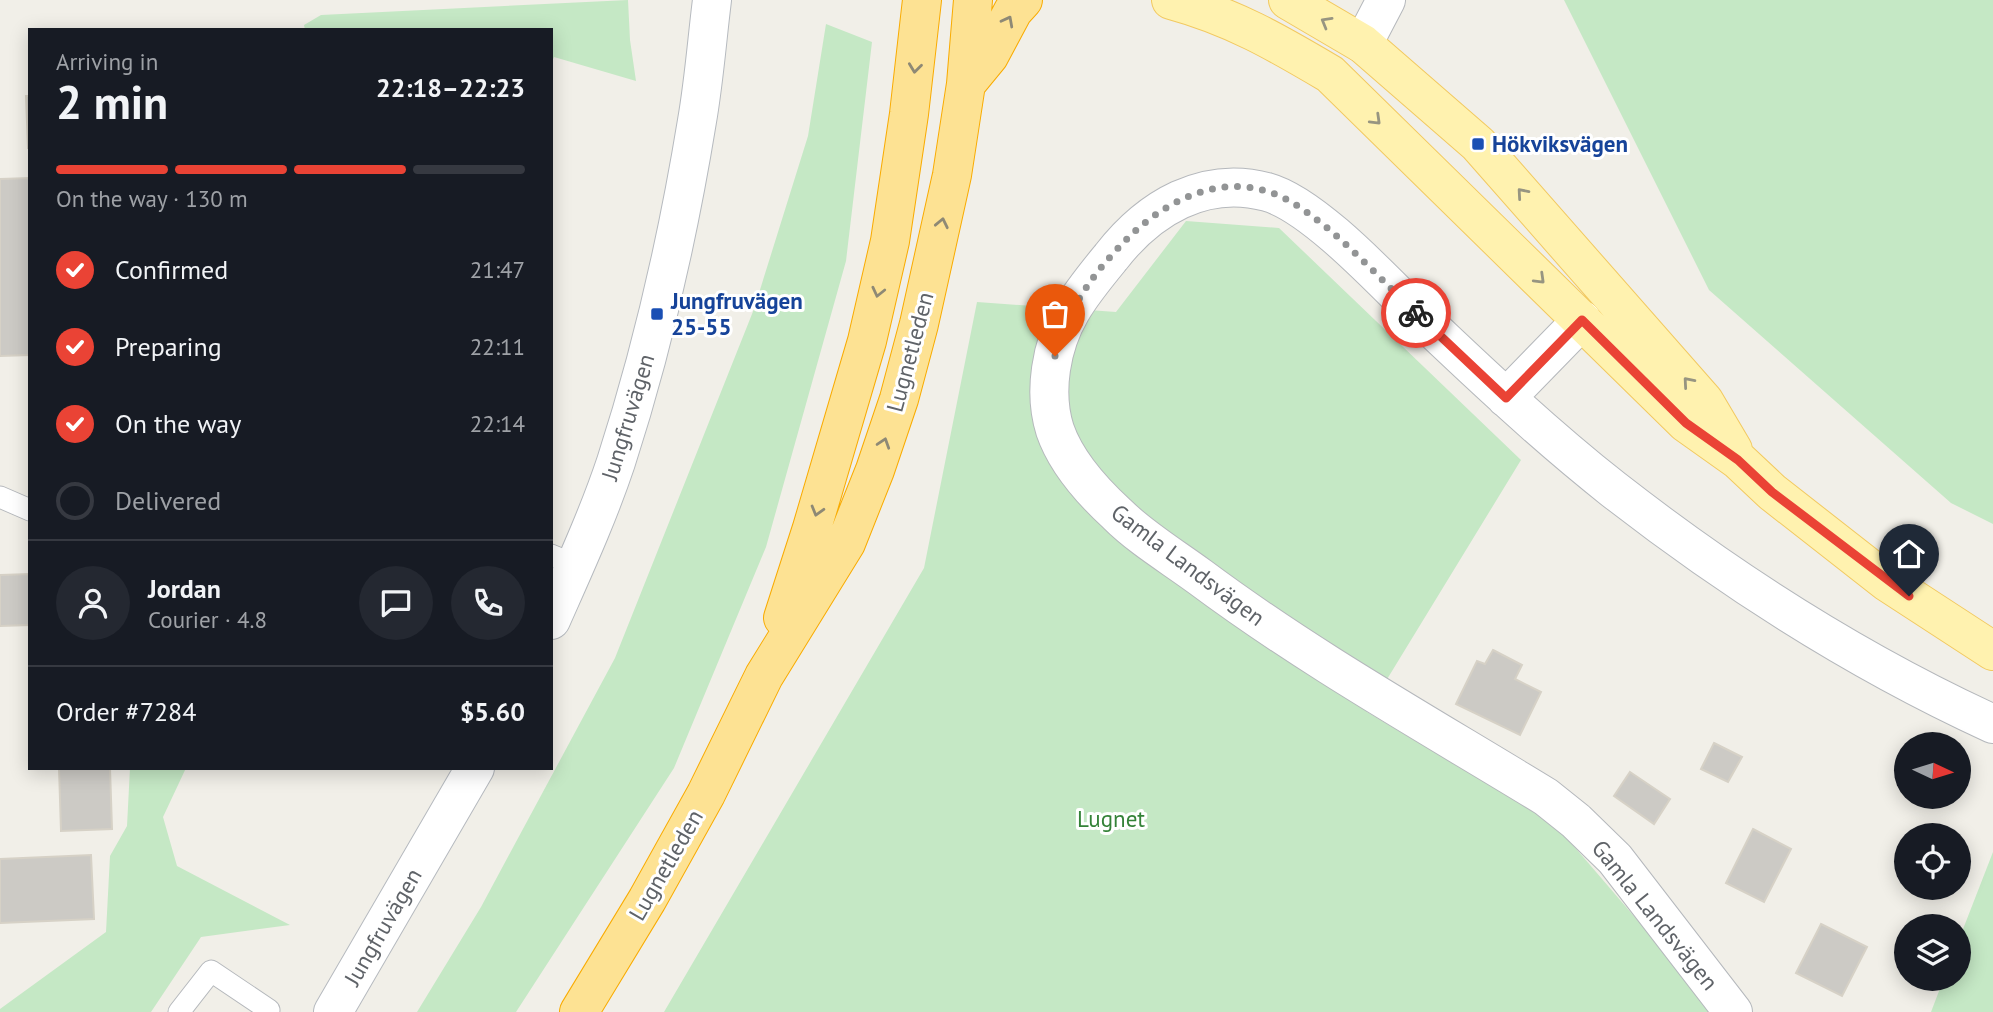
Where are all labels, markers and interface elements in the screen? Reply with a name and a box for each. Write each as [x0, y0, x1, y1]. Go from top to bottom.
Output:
one-way arrow [1000, 16, 1013, 29]
one-way arrow [1320, 17, 1333, 30]
text: Arriving in [56, 47, 158, 76]
one-way arrow [908, 62, 923, 74]
text: 22:18–22:23 [376, 71, 525, 104]
text: 2 min [56, 72, 168, 132]
one-way arrow [1368, 112, 1381, 125]
place label: Hökviksvägen [1492, 129, 1628, 158]
marker: Hökviksvägen [1470, 136, 1486, 152]
text: On the way · 130 m [56, 184, 248, 213]
one-way arrow [1517, 188, 1530, 201]
one-way arrow [933, 217, 948, 229]
icon: check [56, 251, 94, 289]
text: Confirmed [115, 253, 228, 286]
text: 21:47 [470, 255, 525, 284]
one-way arrow [1531, 270, 1544, 283]
courier [1381, 278, 1451, 348]
pin [1025, 284, 1085, 356]
place label: Jungfruvägen 25-55 [670, 286, 803, 341]
one-way arrow [872, 286, 886, 298]
street label: Lugnetleden [880, 289, 939, 415]
icon: bike [1397, 294, 1435, 332]
icon: bag [1036, 295, 1074, 333]
marker: Jungfruvägen 25-55 [649, 306, 665, 322]
icon: check [56, 328, 94, 366]
text: Preparing [115, 330, 222, 363]
text: 22:11 [470, 332, 525, 361]
street label: Jungfruvägen [594, 350, 660, 485]
one-way arrow [1684, 377, 1696, 390]
icon: check [56, 405, 94, 443]
text: On the way [115, 407, 241, 440]
text: 22:14 [470, 409, 525, 438]
one-way arrow [876, 437, 891, 449]
text: Delivered [115, 484, 221, 517]
street label: Gamla Landsvägen [1106, 497, 1271, 632]
one-way arrow [811, 505, 825, 517]
pin [1879, 524, 1939, 596]
icon: home [1890, 535, 1928, 573]
button: person [56, 566, 130, 640]
button: chat [359, 566, 433, 640]
button: phone [451, 566, 525, 640]
text: Jordan [148, 572, 221, 605]
text: Courier · 4.8 [148, 605, 267, 634]
text: Order #7284 [56, 695, 196, 728]
text: $5.60 [460, 695, 525, 728]
north arrow [1894, 732, 1970, 808]
map controls [1894, 732, 1971, 991]
street label: Lugnetleden [622, 804, 709, 925]
park label: Lugnet [1077, 804, 1145, 833]
button: locate [1894, 823, 1971, 900]
street label: Gamla Landsvägen [1586, 834, 1725, 996]
street label: Jungfruvägen [337, 863, 428, 991]
button: layers [1894, 914, 1971, 991]

